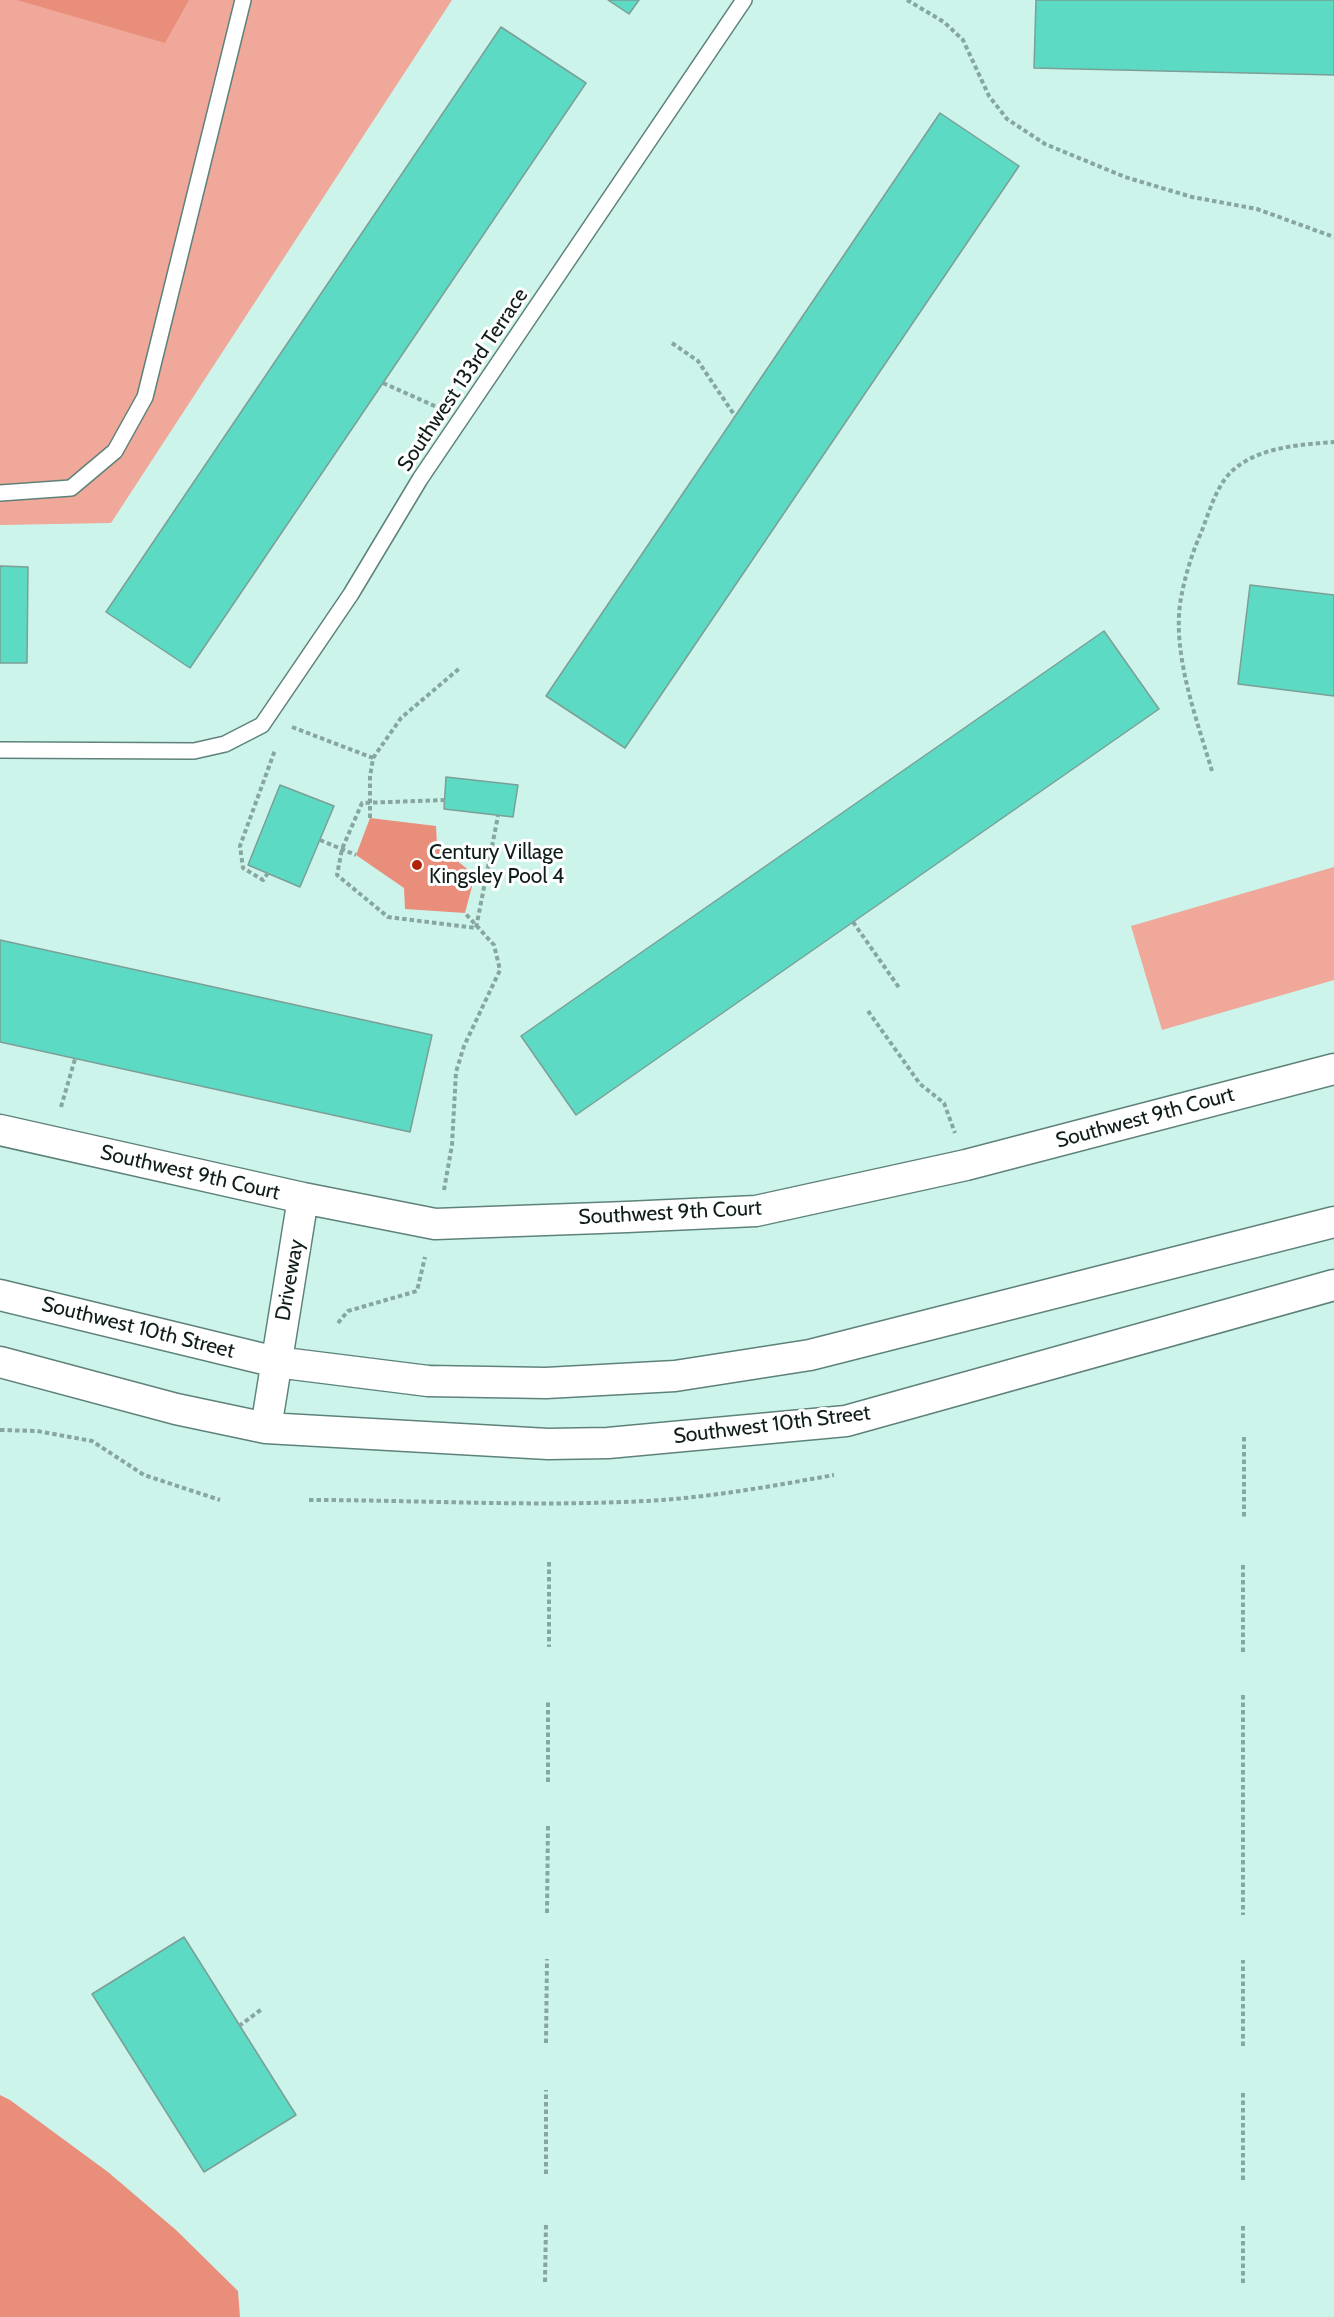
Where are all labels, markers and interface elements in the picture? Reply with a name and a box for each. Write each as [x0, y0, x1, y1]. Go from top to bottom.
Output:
street label: Southwest 133rd Terrace [392, 284, 534, 476]
place label: Century Village Kingsley Pool 4 [429, 840, 564, 890]
marker: Century Village Kingsley Pool 4 [410, 858, 424, 872]
street label: Southwest 9th Court [1053, 1082, 1237, 1154]
street label: Southwest 9th Court [98, 1140, 282, 1206]
street label: Southwest 9th Court [578, 1196, 762, 1230]
street label: Driveway [270, 1237, 310, 1323]
street label: Southwest 10th Street [39, 1292, 237, 1364]
street label: Southwest 10th Street [672, 1400, 872, 1450]

